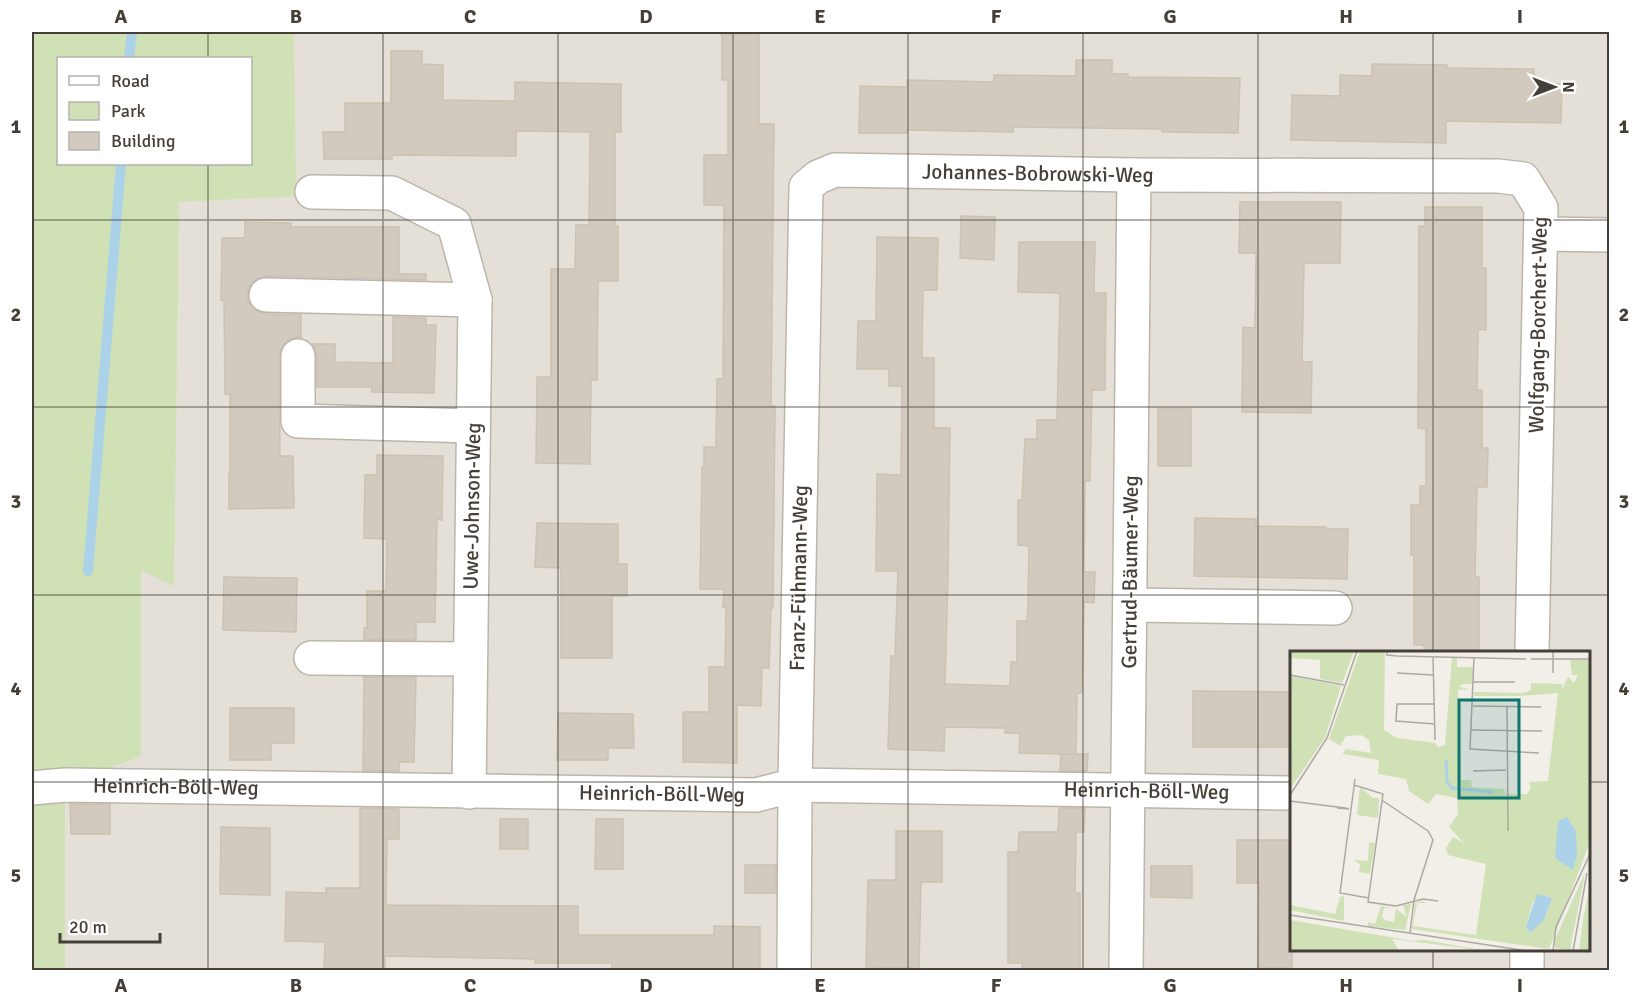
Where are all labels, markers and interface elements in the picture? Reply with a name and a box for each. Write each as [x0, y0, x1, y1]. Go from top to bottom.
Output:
text: A [115, 4, 128, 29]
text: B [290, 4, 302, 29]
text: C [464, 4, 476, 29]
text: D [639, 4, 653, 29]
text: E [814, 4, 826, 29]
text: F [991, 4, 1002, 29]
text: G [1163, 4, 1177, 29]
text: H [1339, 4, 1353, 29]
text: I [1517, 4, 1523, 29]
legend [57, 57, 252, 165]
north arrow [1524, 57, 1584, 117]
text: Road [111, 70, 150, 92]
text: N [1558, 81, 1578, 93]
text: Park [111, 100, 146, 122]
text: 1 [11, 114, 22, 139]
text: 1 [1619, 114, 1630, 139]
text: Building [111, 130, 175, 152]
street label: Johannes-Bobrowski-Weg [922, 158, 1154, 188]
street label: Wolfgang-Borchert-Weg [1523, 216, 1553, 434]
text: 2 [11, 302, 21, 327]
text: 2 [1619, 302, 1629, 327]
street label: Uwe-Johnson-Weg [458, 422, 486, 590]
street label: Gertrud-Bäumer-Weg [1116, 475, 1144, 669]
street label: Franz-Fühmann-Weg [784, 485, 814, 671]
text: 3 [11, 489, 21, 514]
text: 3 [1619, 489, 1629, 514]
inset map [1290, 651, 1590, 951]
text: 4 [11, 676, 22, 701]
text: 4 [1619, 676, 1630, 701]
street label: Heinrich-Böll-Weg [93, 772, 259, 801]
street label: Heinrich-Böll-Weg [1063, 776, 1230, 805]
street label: Heinrich-Böll-Weg [579, 779, 745, 808]
text: 5 [11, 863, 21, 888]
text: 5 [1619, 863, 1629, 888]
scale bar [60, 906, 160, 944]
text: 20 m [69, 916, 107, 938]
text: A [115, 973, 128, 998]
text: B [290, 973, 302, 998]
text: C [464, 973, 476, 998]
text: D [639, 973, 653, 998]
text: E [814, 973, 826, 998]
text: F [991, 973, 1002, 998]
text: G [1163, 973, 1177, 998]
text: H [1339, 973, 1353, 998]
text: I [1517, 973, 1523, 998]

